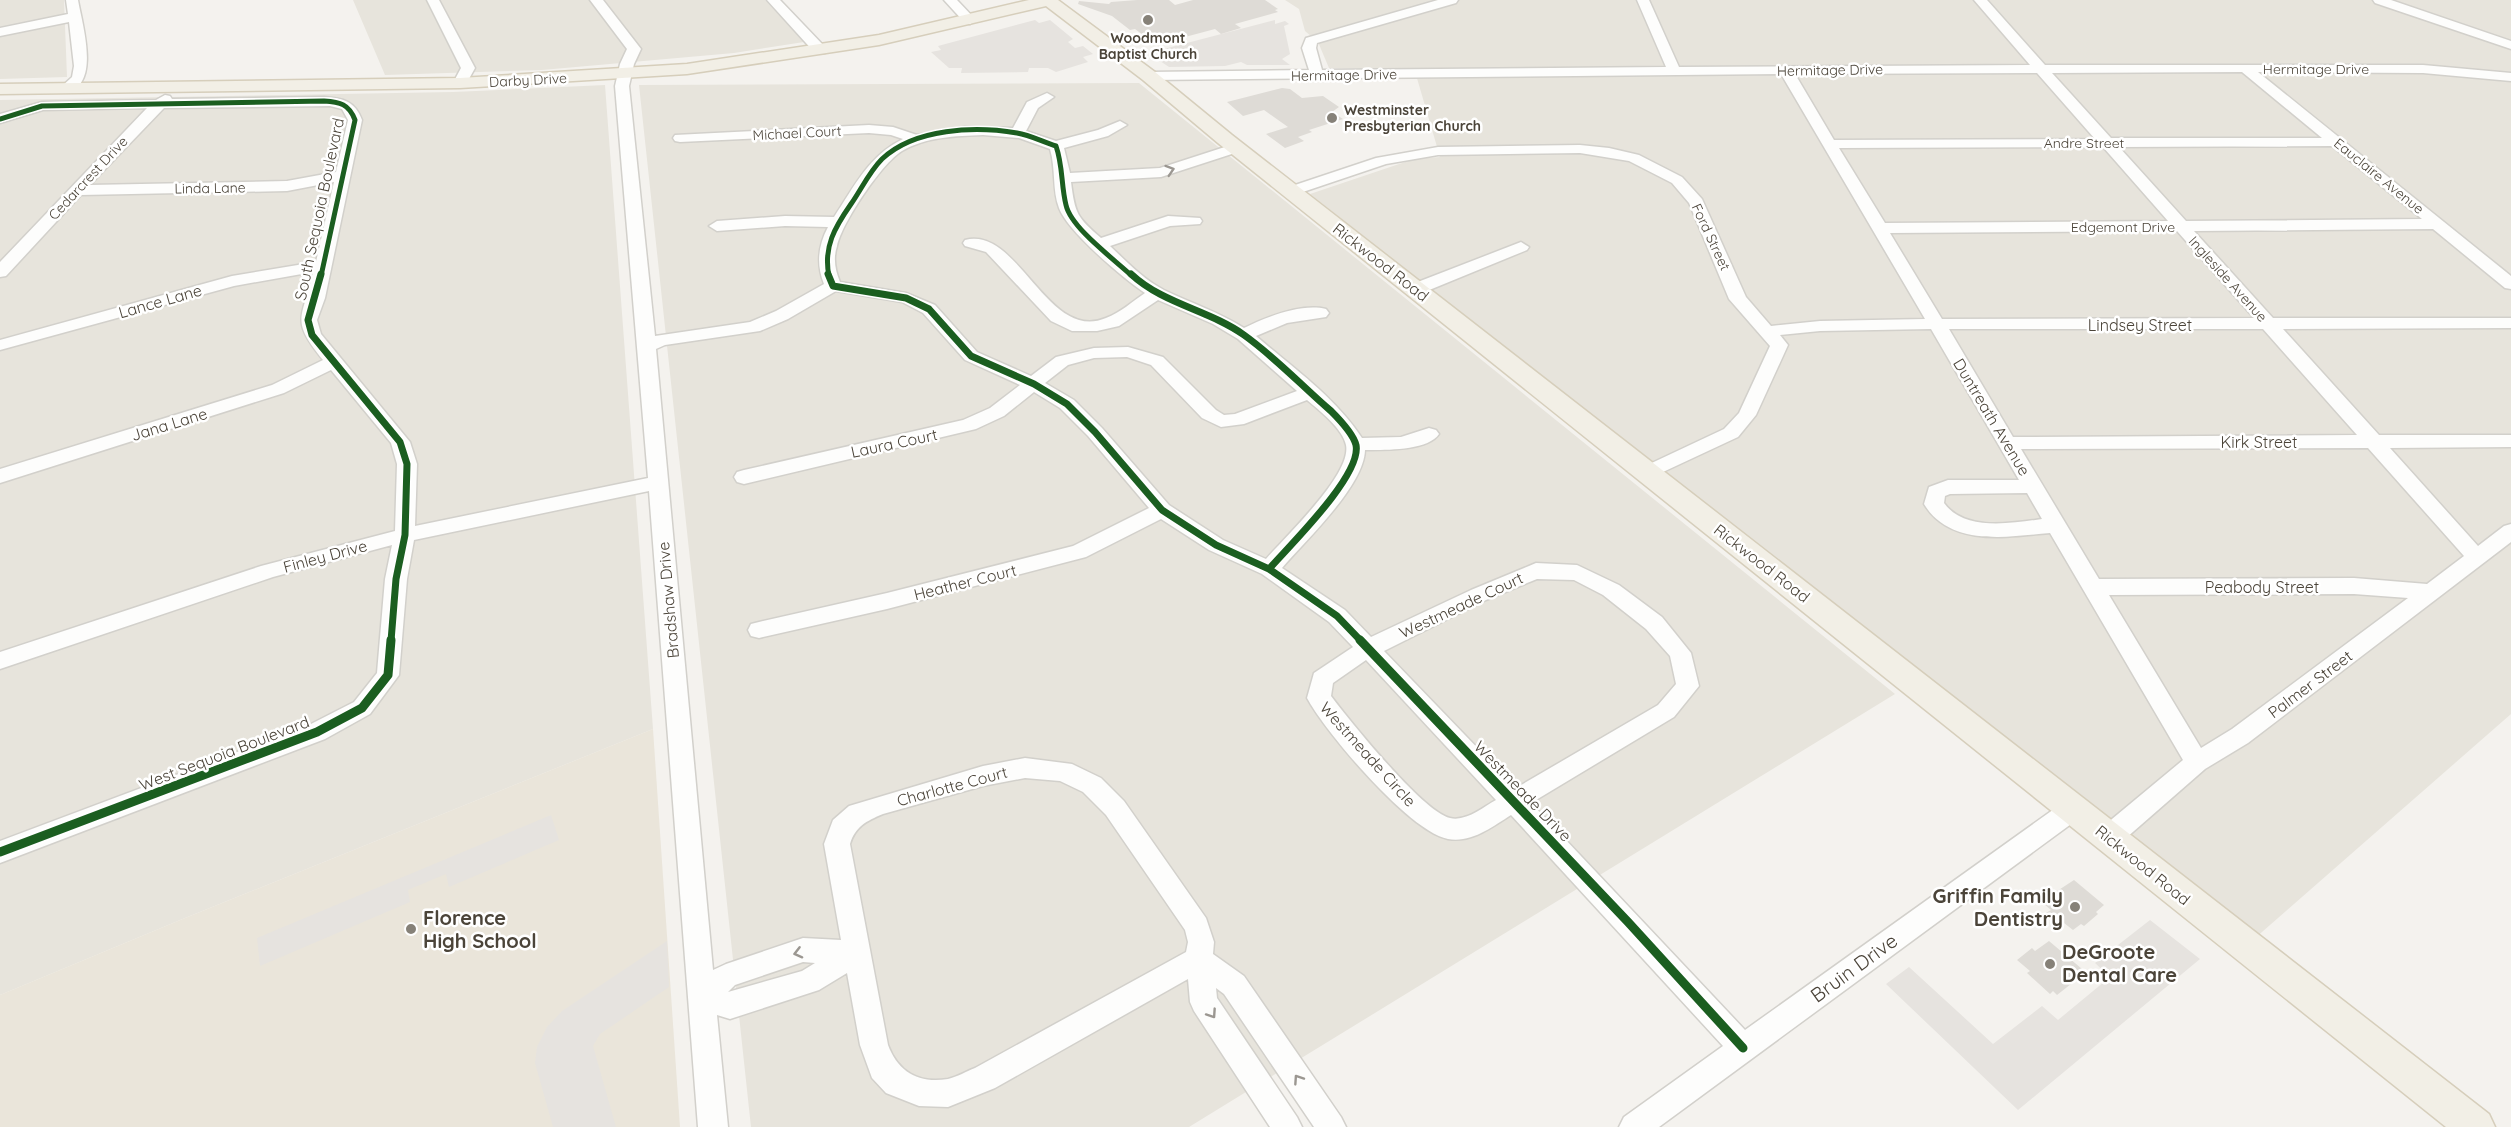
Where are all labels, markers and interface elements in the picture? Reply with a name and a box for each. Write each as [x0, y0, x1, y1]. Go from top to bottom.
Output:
marker: Woodmont Baptist Church [1141, 13, 1155, 27]
place label: Woodmont Baptist Church [1099, 29, 1197, 63]
street label: Hermitage Drive [1777, 60, 1883, 80]
street label: Hermitage Drive [2263, 60, 2369, 78]
street label: Hermitage Drive [1291, 65, 1397, 85]
street label: Darby Drive [489, 69, 567, 91]
place label: Westminster Presbyterian Church [1344, 101, 1481, 135]
marker: Westminster Presbyterian Church [1325, 111, 1339, 125]
street label: South Sequoia Boulevard [290, 116, 348, 302]
street label: Michael Court [752, 122, 842, 144]
street label: Cedarcrest Drive [45, 132, 132, 224]
street label: Andre Street [2044, 134, 2125, 152]
street label: Eauclaire Avenue [2330, 134, 2428, 218]
one-way arrow [1164, 164, 1175, 177]
street label: Linda Lane [174, 178, 246, 198]
street label: Ford Street [1688, 201, 1734, 274]
street label: Rickwood Road [1329, 218, 1433, 306]
street label: Edgemont Drive [2071, 218, 2175, 236]
street label: Ingleside Avenue [2185, 232, 2271, 326]
street label: Lance Lane [116, 280, 204, 322]
street label: Lindsey Street [2088, 315, 2192, 335]
street label: Duntreath Avenue [1949, 355, 2035, 479]
street label: Jana Lane [128, 403, 210, 445]
street label: Laura Court [849, 424, 939, 462]
street label: Kirk Street [2220, 432, 2298, 452]
street label: Rickwood Road [1710, 519, 1814, 607]
street label: Finley Drive [281, 535, 369, 577]
street label: Bradshaw Drive [653, 541, 683, 659]
street label: Heather Court [912, 560, 1018, 604]
street label: Westmeade Court [1396, 568, 1526, 642]
street label: Peabody Street [2205, 577, 2319, 597]
street label: Palmer Street [2264, 646, 2356, 722]
street label: Westmeade Circle [1316, 697, 1420, 811]
street label: West Sequoia Boulevard [136, 711, 312, 795]
street label: Westmeade Drive [1470, 737, 1576, 845]
street label: Charlotte Court [895, 762, 1009, 810]
street label: Rickwood Road [2092, 821, 2194, 909]
place label: Griffin Family Dentistry [1933, 883, 2063, 931]
marker: Griffin Family Dentistry [2068, 900, 2082, 914]
place label: Florence High School [423, 905, 537, 953]
marker: Florence High School [404, 922, 418, 936]
street label: Bruin Drive [1805, 928, 1902, 1008]
place label: DeGroote Dental Care [2062, 939, 2177, 987]
one-way arrow [793, 945, 803, 958]
marker: DeGroote Dental Care [2043, 957, 2057, 971]
one-way arrow [1205, 1008, 1216, 1019]
one-way arrow [1294, 1074, 1305, 1085]

